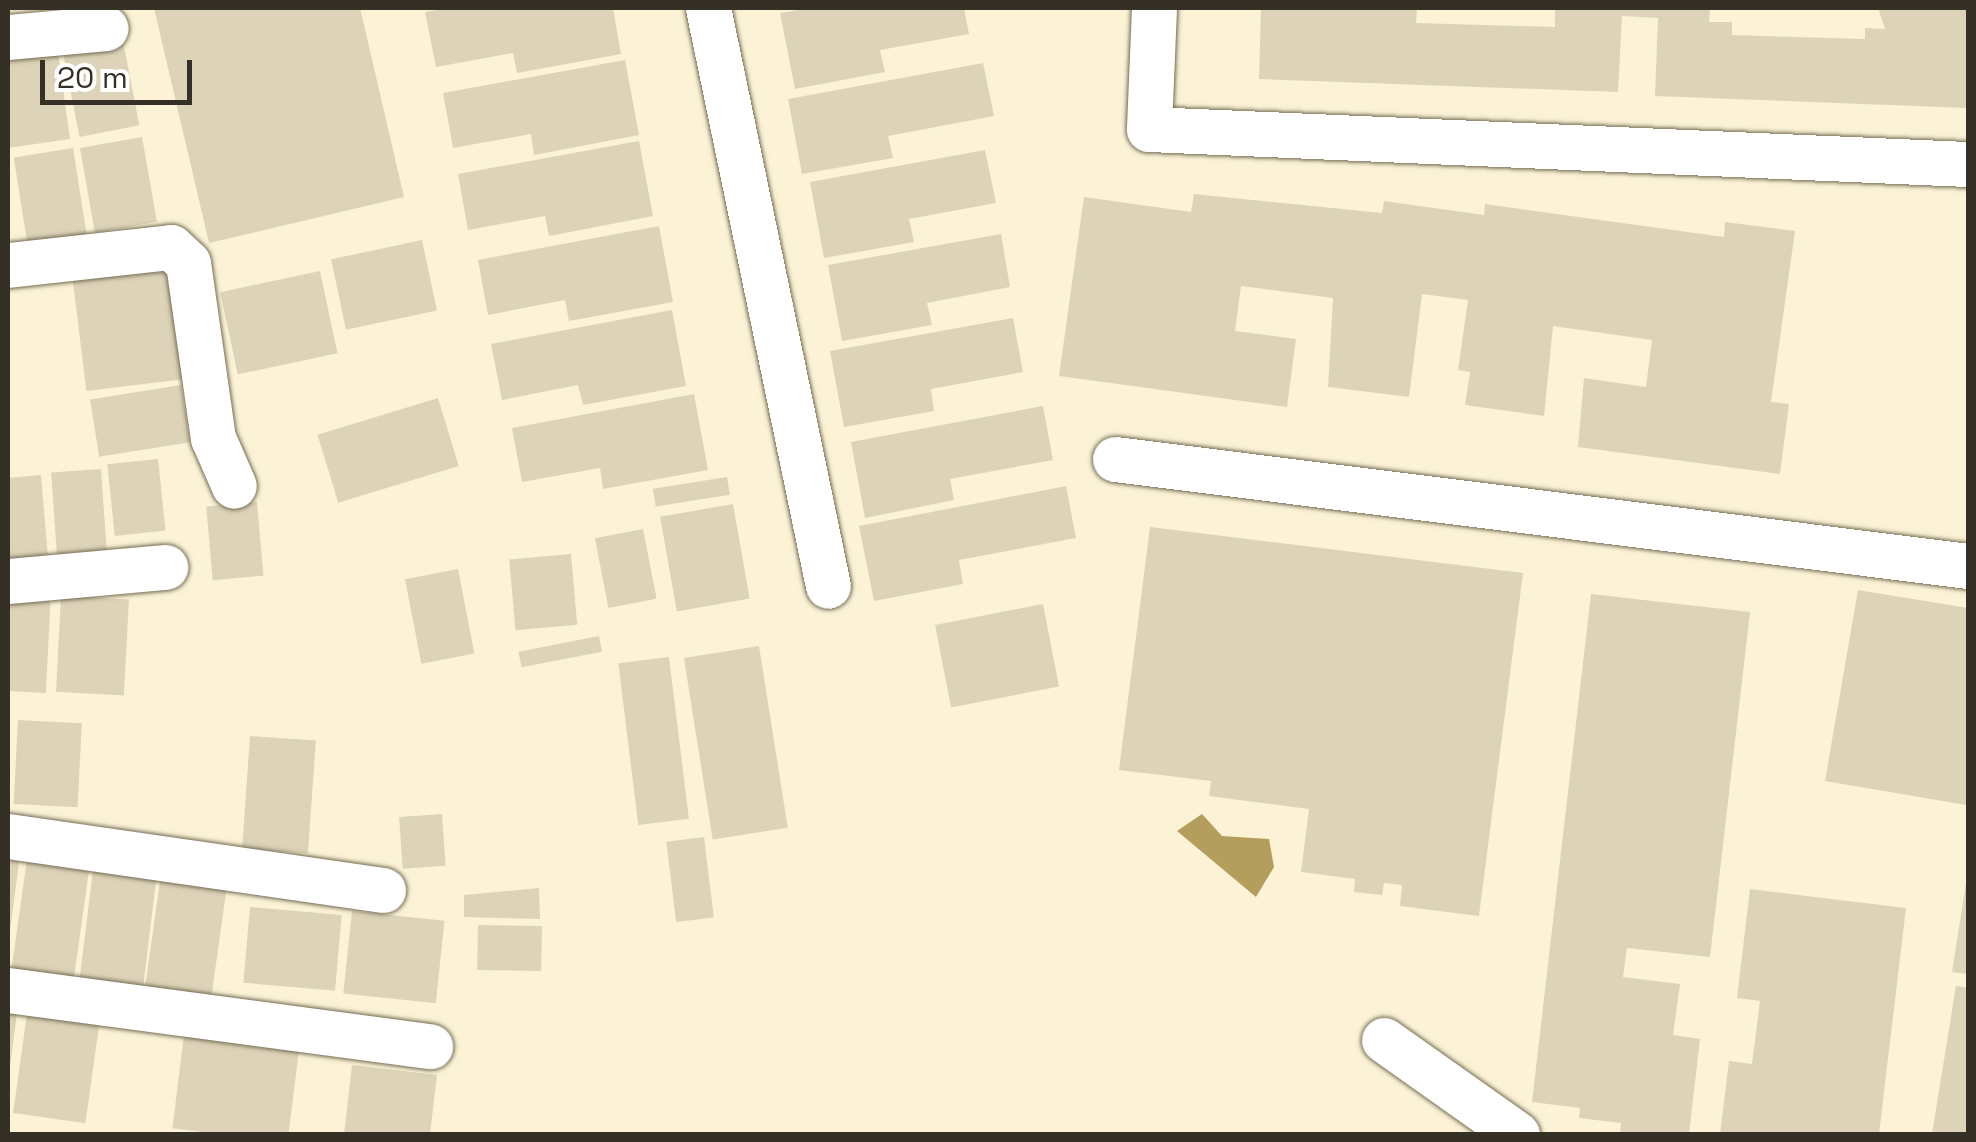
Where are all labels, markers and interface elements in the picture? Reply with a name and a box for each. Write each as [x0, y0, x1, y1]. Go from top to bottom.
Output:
scale bar [45, 40, 198, 102]
text: 20 m [57, 58, 128, 97]

